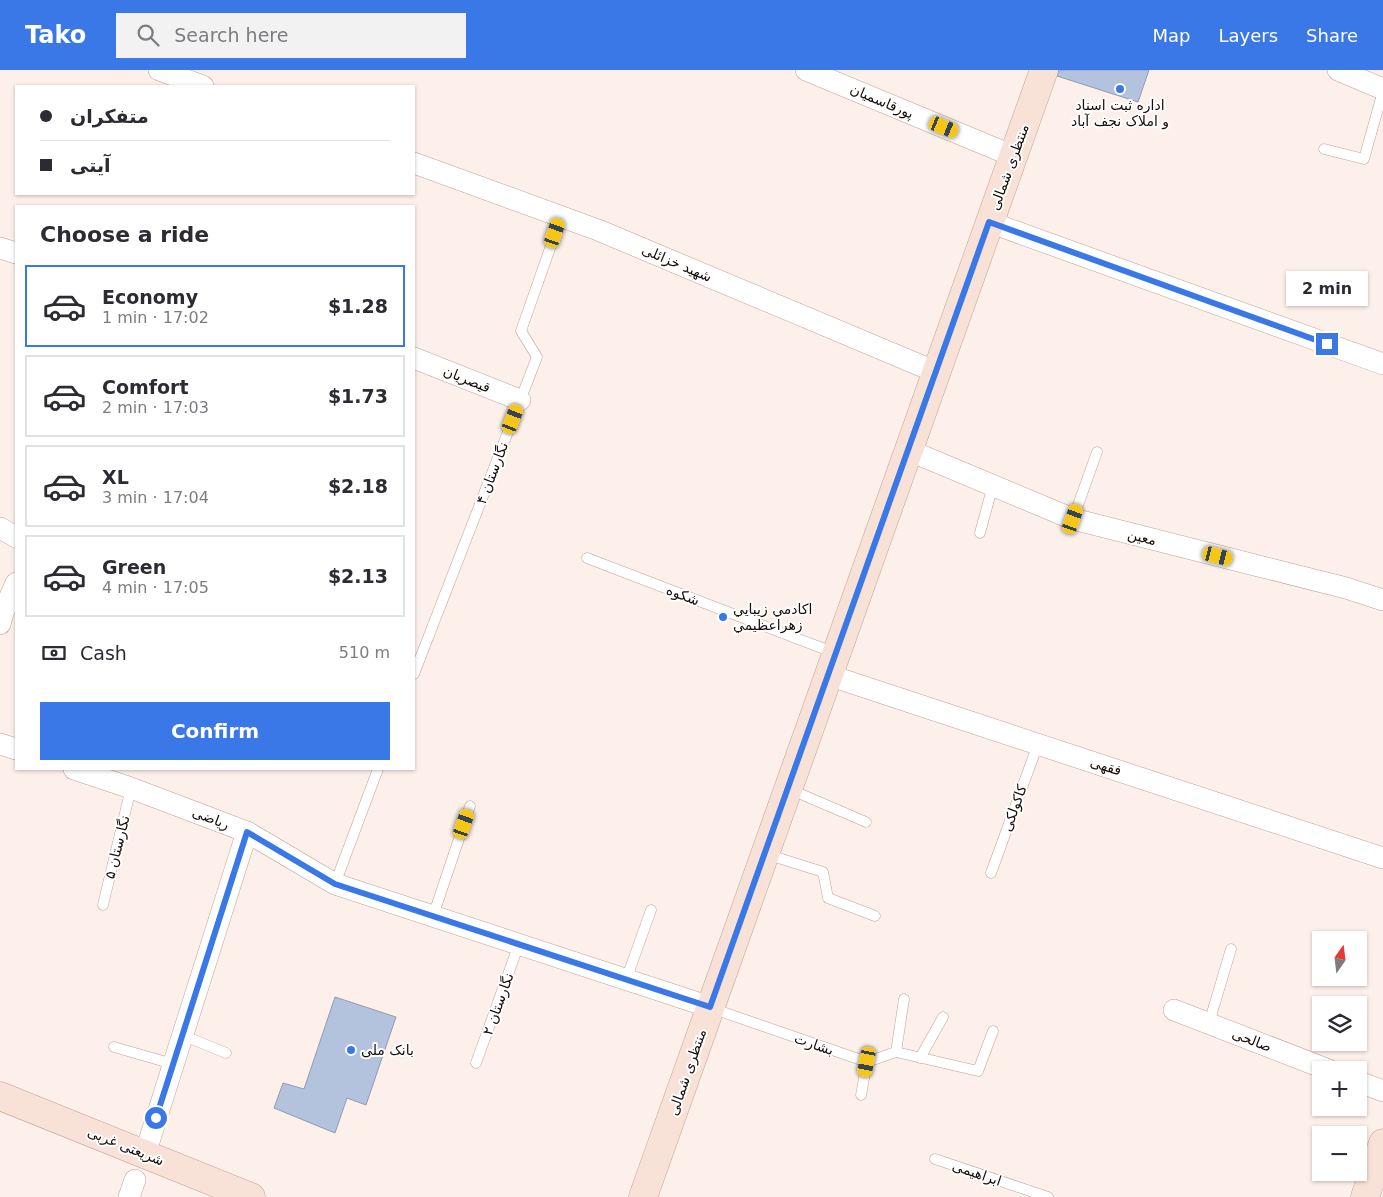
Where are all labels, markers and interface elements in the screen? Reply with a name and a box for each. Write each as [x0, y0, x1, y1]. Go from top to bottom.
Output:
search box [116, 13, 466, 58]
text: Tako [25, 21, 86, 49]
icon: search [134, 21, 162, 49]
text: Search here [174, 24, 288, 46]
text: Map [1152, 25, 1190, 46]
text: Layers [1218, 25, 1278, 46]
text: Share [1306, 25, 1358, 46]
street label: پورقاسمیان [847, 80, 916, 122]
marker: اداره ثبت اسناد و املاک نجف آباد [1114, 83, 1126, 95]
place label: اداره ثبت اسناد و املاک نجف آباد [1071, 97, 1169, 130]
text: متفکران [70, 105, 149, 127]
car [927, 114, 960, 140]
street label: منتظری شمالی [986, 122, 1033, 213]
text: آیتی [70, 154, 111, 176]
car [543, 216, 566, 250]
text: Choose a ride [40, 222, 209, 247]
street label: شهید خزائلی [639, 241, 715, 286]
callout: 2 min [1286, 272, 1368, 306]
text: 2 min [1302, 279, 1352, 298]
icon: car [42, 284, 87, 329]
text: Economy [102, 286, 198, 308]
text: $1.28 [328, 295, 388, 317]
text: 1 min · 17:02 [102, 308, 209, 327]
route end [1316, 333, 1338, 355]
street label: قیصریان [441, 362, 493, 397]
icon: car [42, 374, 87, 419]
text: Comfort [102, 376, 189, 398]
text: $1.73 [328, 385, 388, 407]
text: 2 min · 17:03 [102, 398, 209, 417]
car [500, 402, 525, 436]
street label: نگارستان ۴ [473, 440, 512, 507]
icon: car [42, 464, 87, 509]
text: XL [102, 466, 129, 488]
text: $2.18 [328, 475, 388, 497]
text: 3 min · 17:04 [102, 488, 209, 507]
car [1060, 502, 1085, 536]
street label: معین [1126, 526, 1158, 549]
car [1201, 545, 1234, 567]
icon: car [42, 554, 87, 599]
text: Green [102, 556, 166, 578]
text: $2.13 [328, 565, 388, 587]
text: 4 min · 17:05 [102, 578, 209, 597]
street label: شکوه [664, 581, 702, 610]
place label: اكادمي زيبايي زهراعظيمي [733, 601, 812, 634]
marker: اكادمي زيبايي زهراعظيمي [717, 611, 729, 623]
icon: cash [40, 639, 68, 667]
text: Cash [80, 642, 127, 664]
text: 510 m [339, 643, 390, 662]
button: Confirm [40, 702, 390, 760]
street label: فقهی [1088, 753, 1124, 779]
street label: کاکولکی [998, 782, 1031, 834]
street label: ریاضی [190, 804, 232, 833]
car [452, 807, 475, 841]
street label: نگارستان ۵ [101, 813, 134, 881]
north arrow [1312, 931, 1368, 986]
map controls [1312, 931, 1367, 1181]
street label: نگارستان ۲ [479, 971, 518, 1038]
button: layers [1312, 996, 1367, 1051]
street label: صالحی [1230, 1025, 1274, 1055]
street label: منتظری شمالی [665, 1027, 710, 1118]
street label: بشارت [792, 1030, 836, 1059]
place label: بانک ملی [361, 1042, 414, 1058]
marker: بانک ملی [345, 1044, 357, 1056]
car [856, 1046, 877, 1078]
button: + [1312, 1061, 1367, 1116]
route start [145, 1107, 167, 1129]
street label: شریعتی غربی [85, 1123, 167, 1170]
button: − [1312, 1126, 1367, 1181]
street label: ابراهیمی [950, 1157, 1004, 1190]

